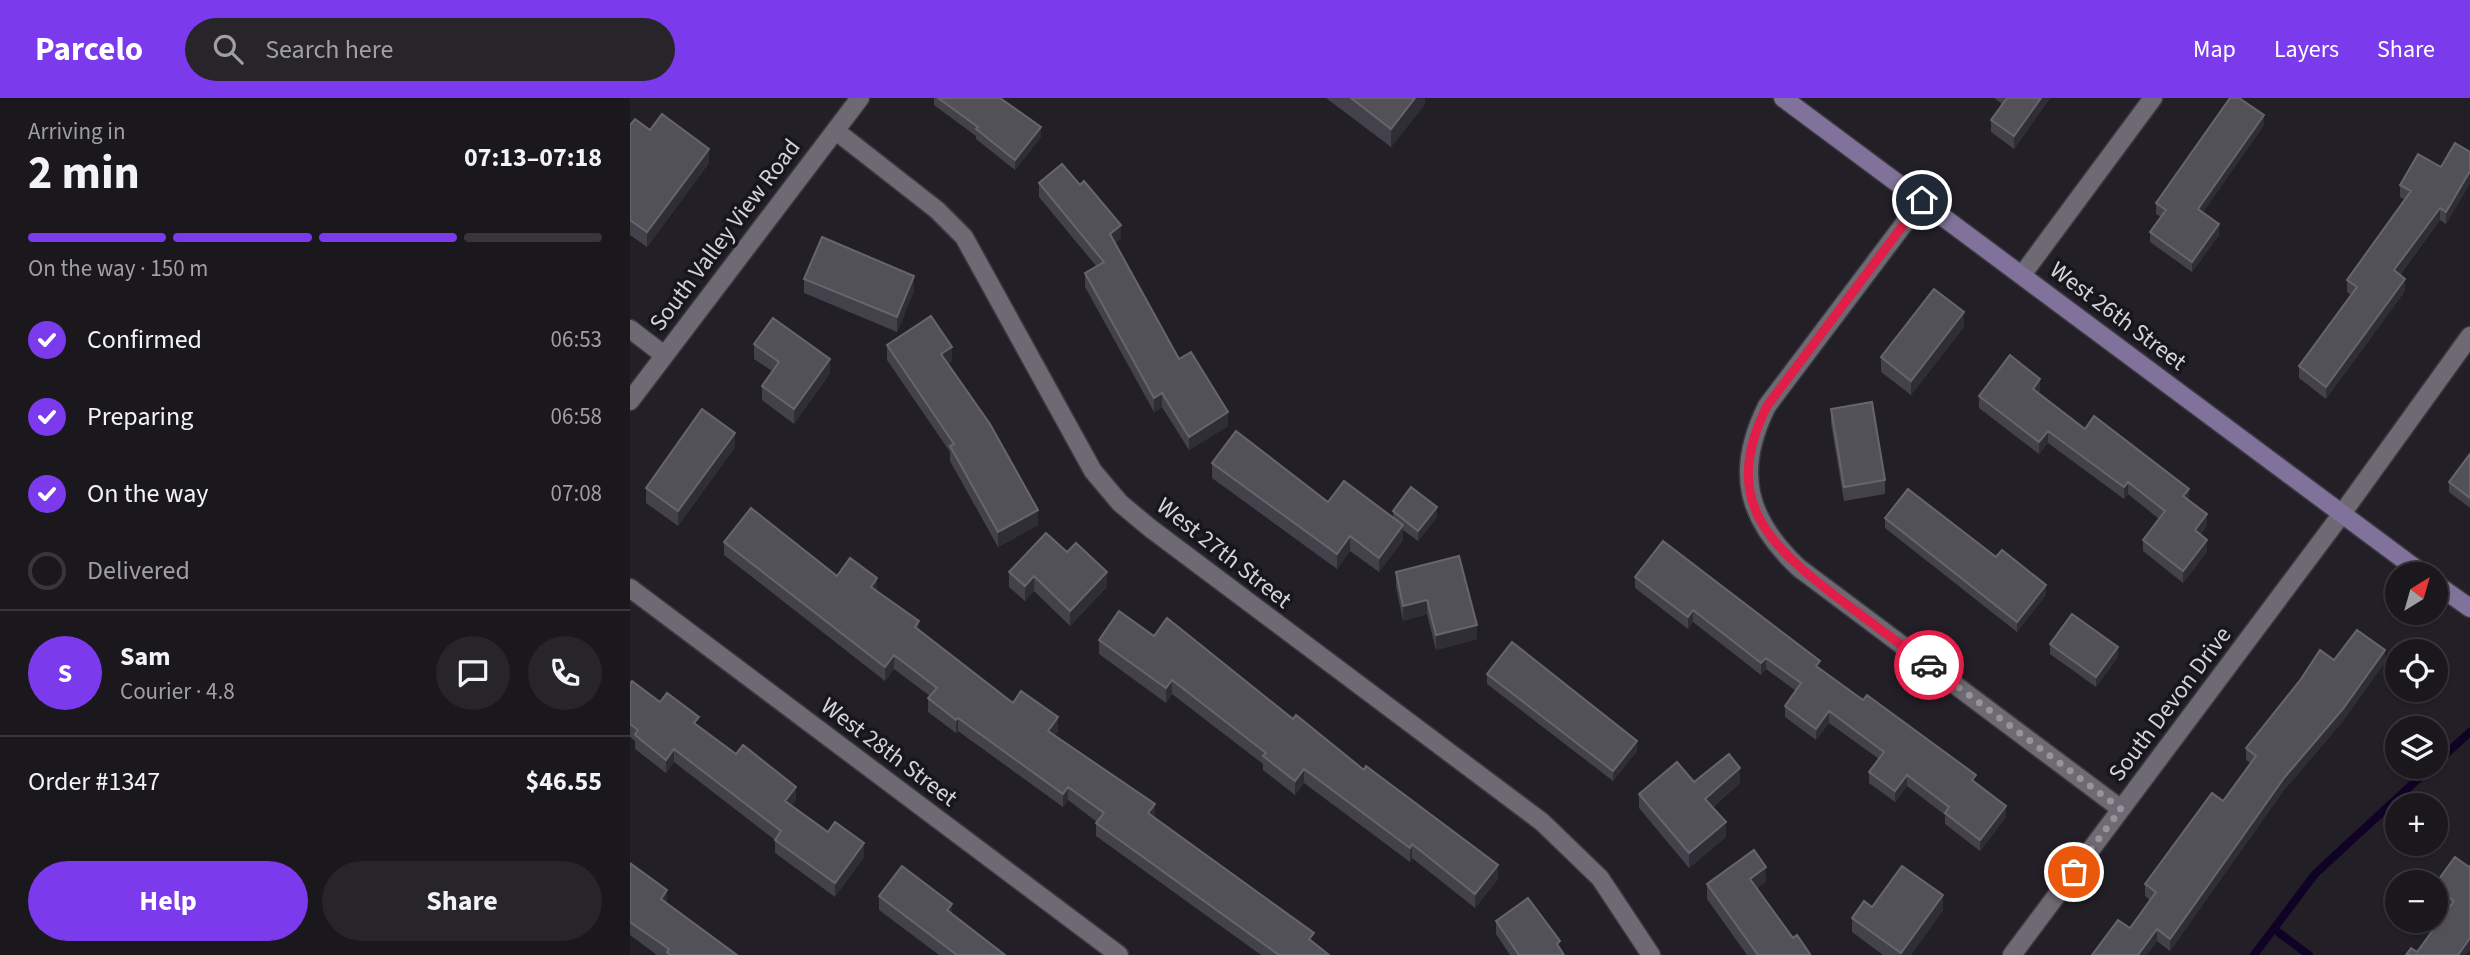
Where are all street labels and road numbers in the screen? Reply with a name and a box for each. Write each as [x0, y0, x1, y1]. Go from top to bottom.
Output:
street label: South Valley View Road [641, 131, 809, 339]
street label: West 26th Street [2042, 253, 2194, 379]
street label: West 27th Street [1149, 489, 1299, 617]
street label: South Devon Drive [2100, 619, 2240, 789]
street label: West 28th Street [813, 689, 965, 815]

